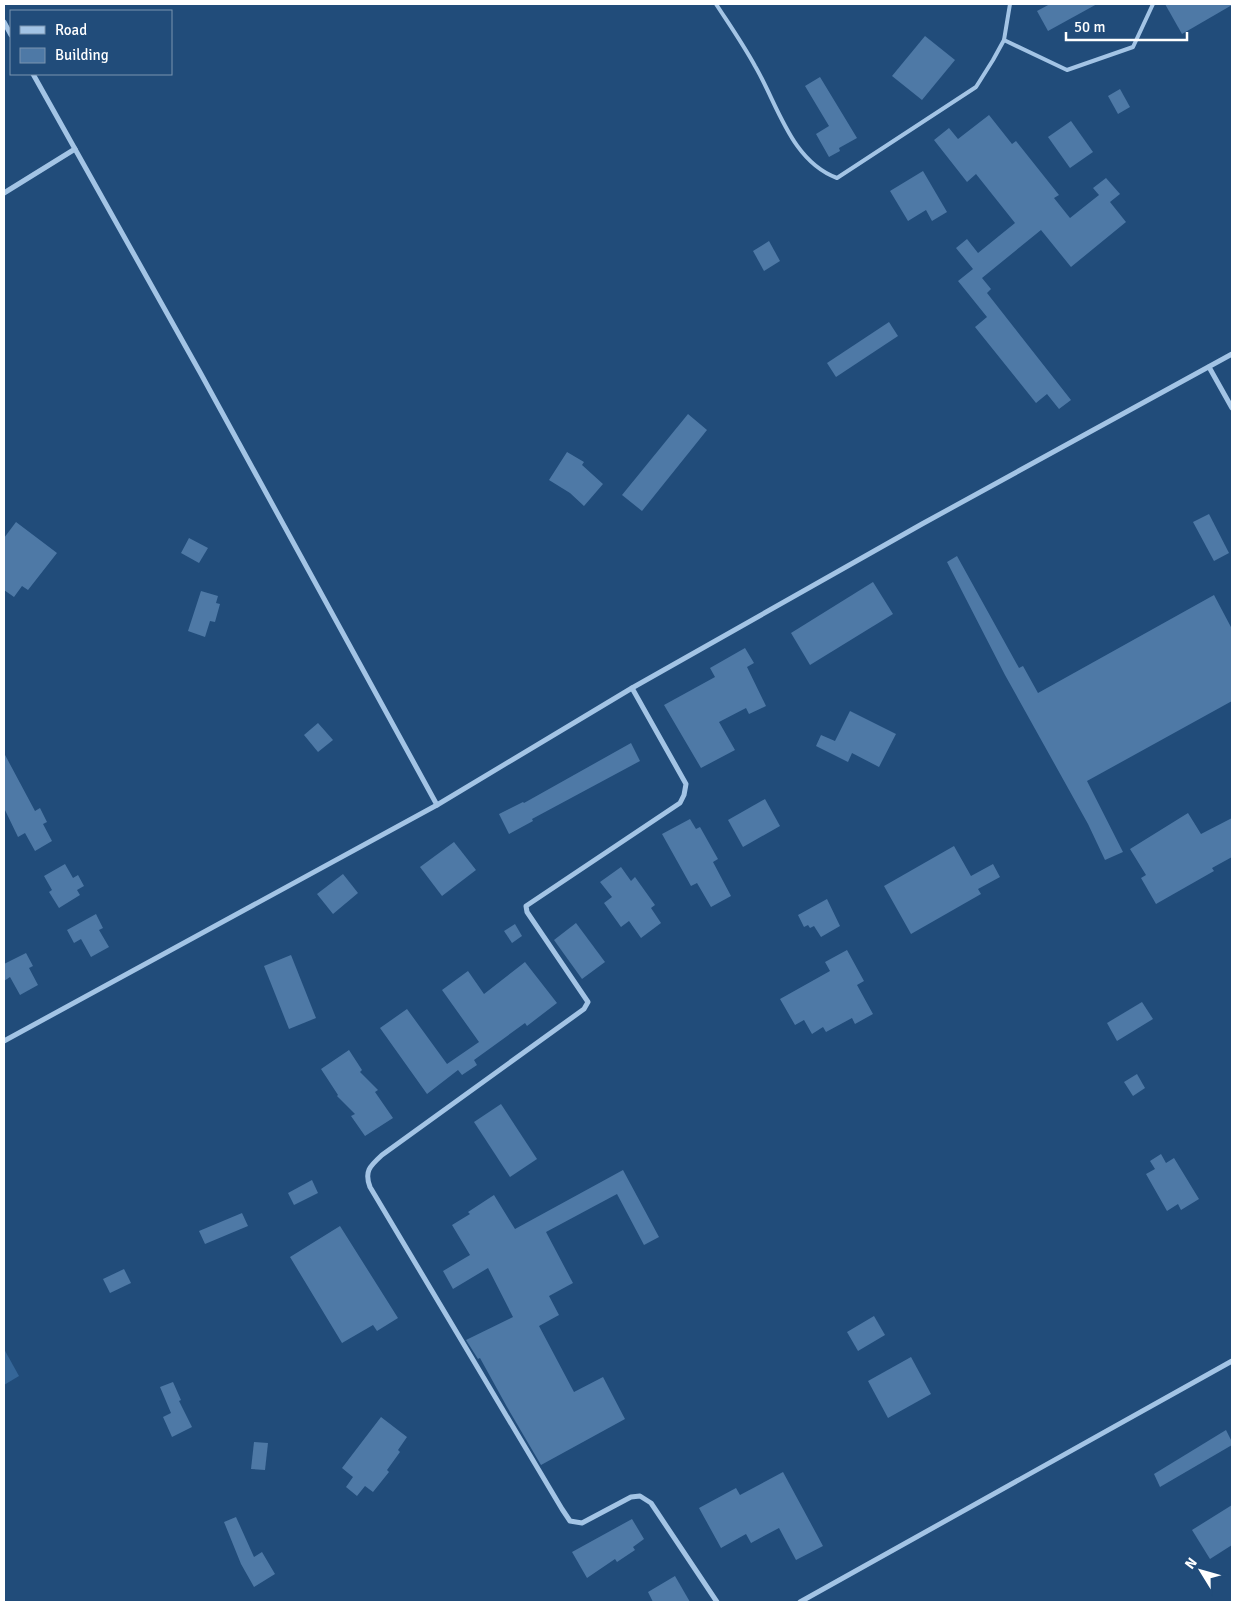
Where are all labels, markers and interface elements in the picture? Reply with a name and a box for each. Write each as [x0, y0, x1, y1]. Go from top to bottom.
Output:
legend [10, 10, 172, 75]
scale bar [1066, 10, 1187, 42]
text: 50 m [1074, 18, 1105, 36]
text: Road [55, 21, 87, 39]
text: Building [55, 46, 109, 64]
north arrow [1176, 1546, 1226, 1596]
text: N [1181, 1554, 1201, 1572]

